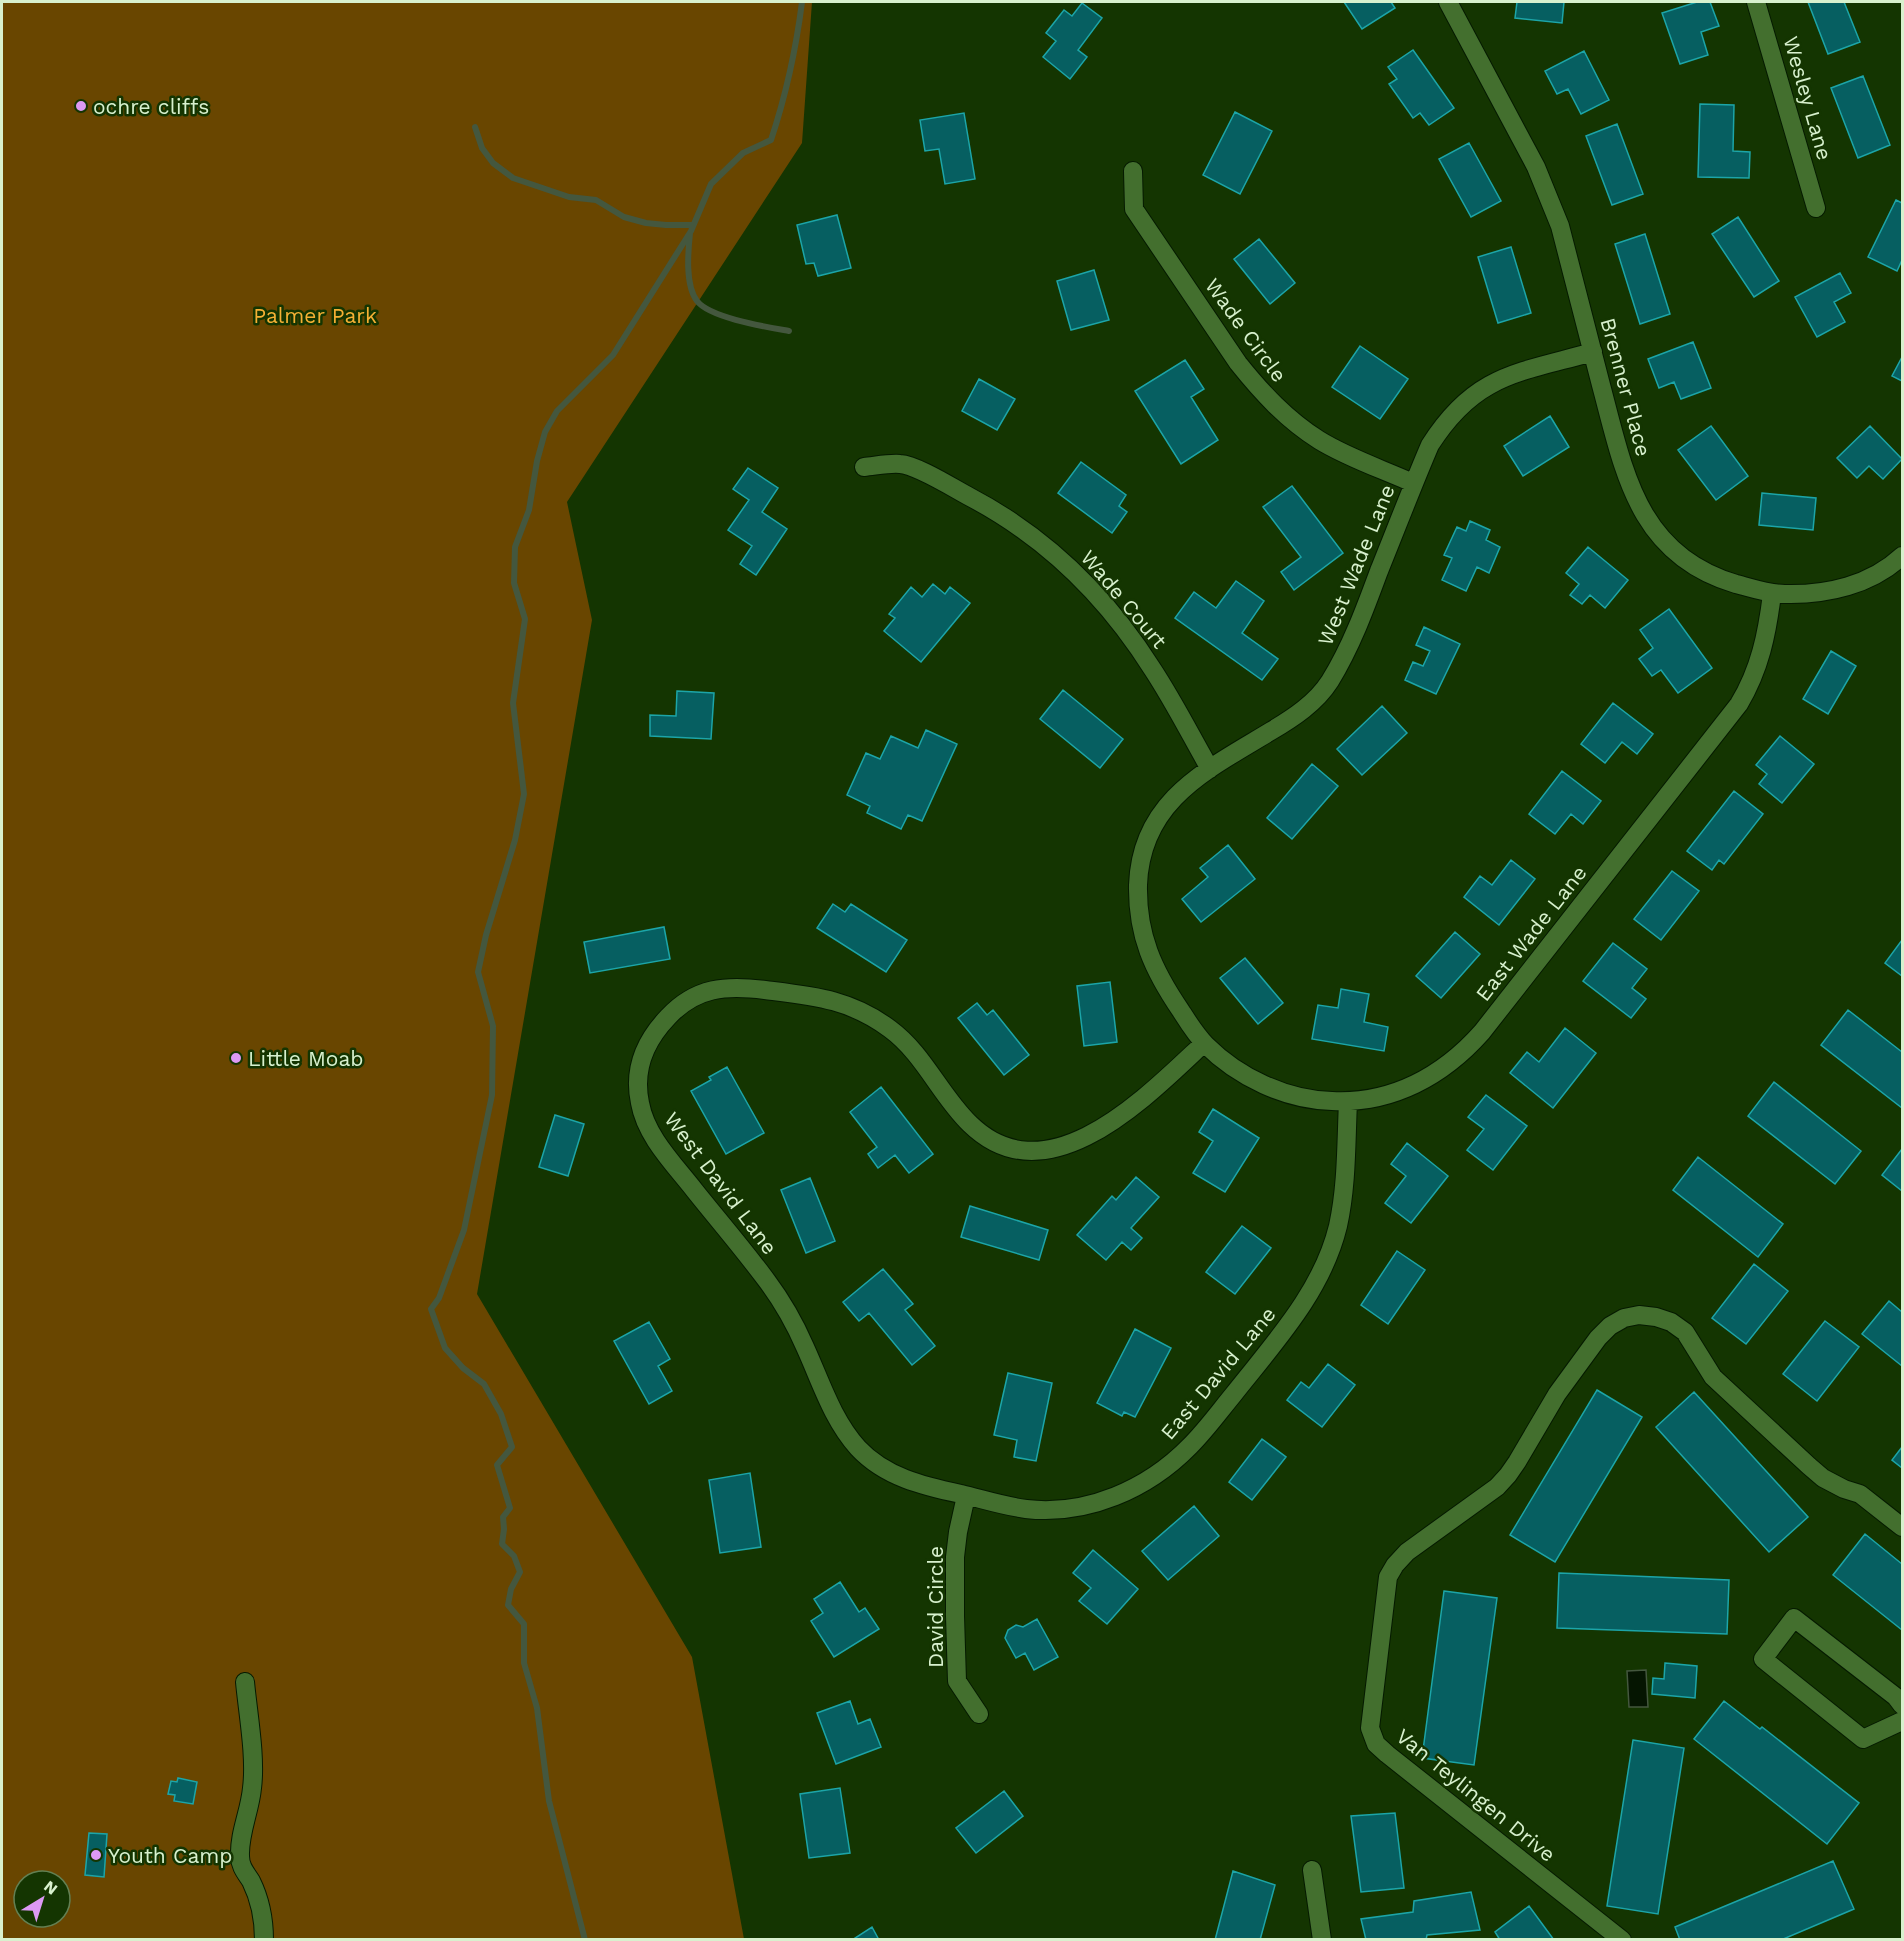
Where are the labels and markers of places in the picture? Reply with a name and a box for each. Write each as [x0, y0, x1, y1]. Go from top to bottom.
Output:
place label: ochre cliffs [93, 94, 209, 119]
marker: ochre cliffs [74, 99, 88, 113]
place label: Little Moab [248, 1046, 364, 1071]
marker: Little Moab [229, 1051, 243, 1065]
place label: Youth Camp [108, 1843, 233, 1868]
marker: Youth Camp [89, 1848, 103, 1862]

